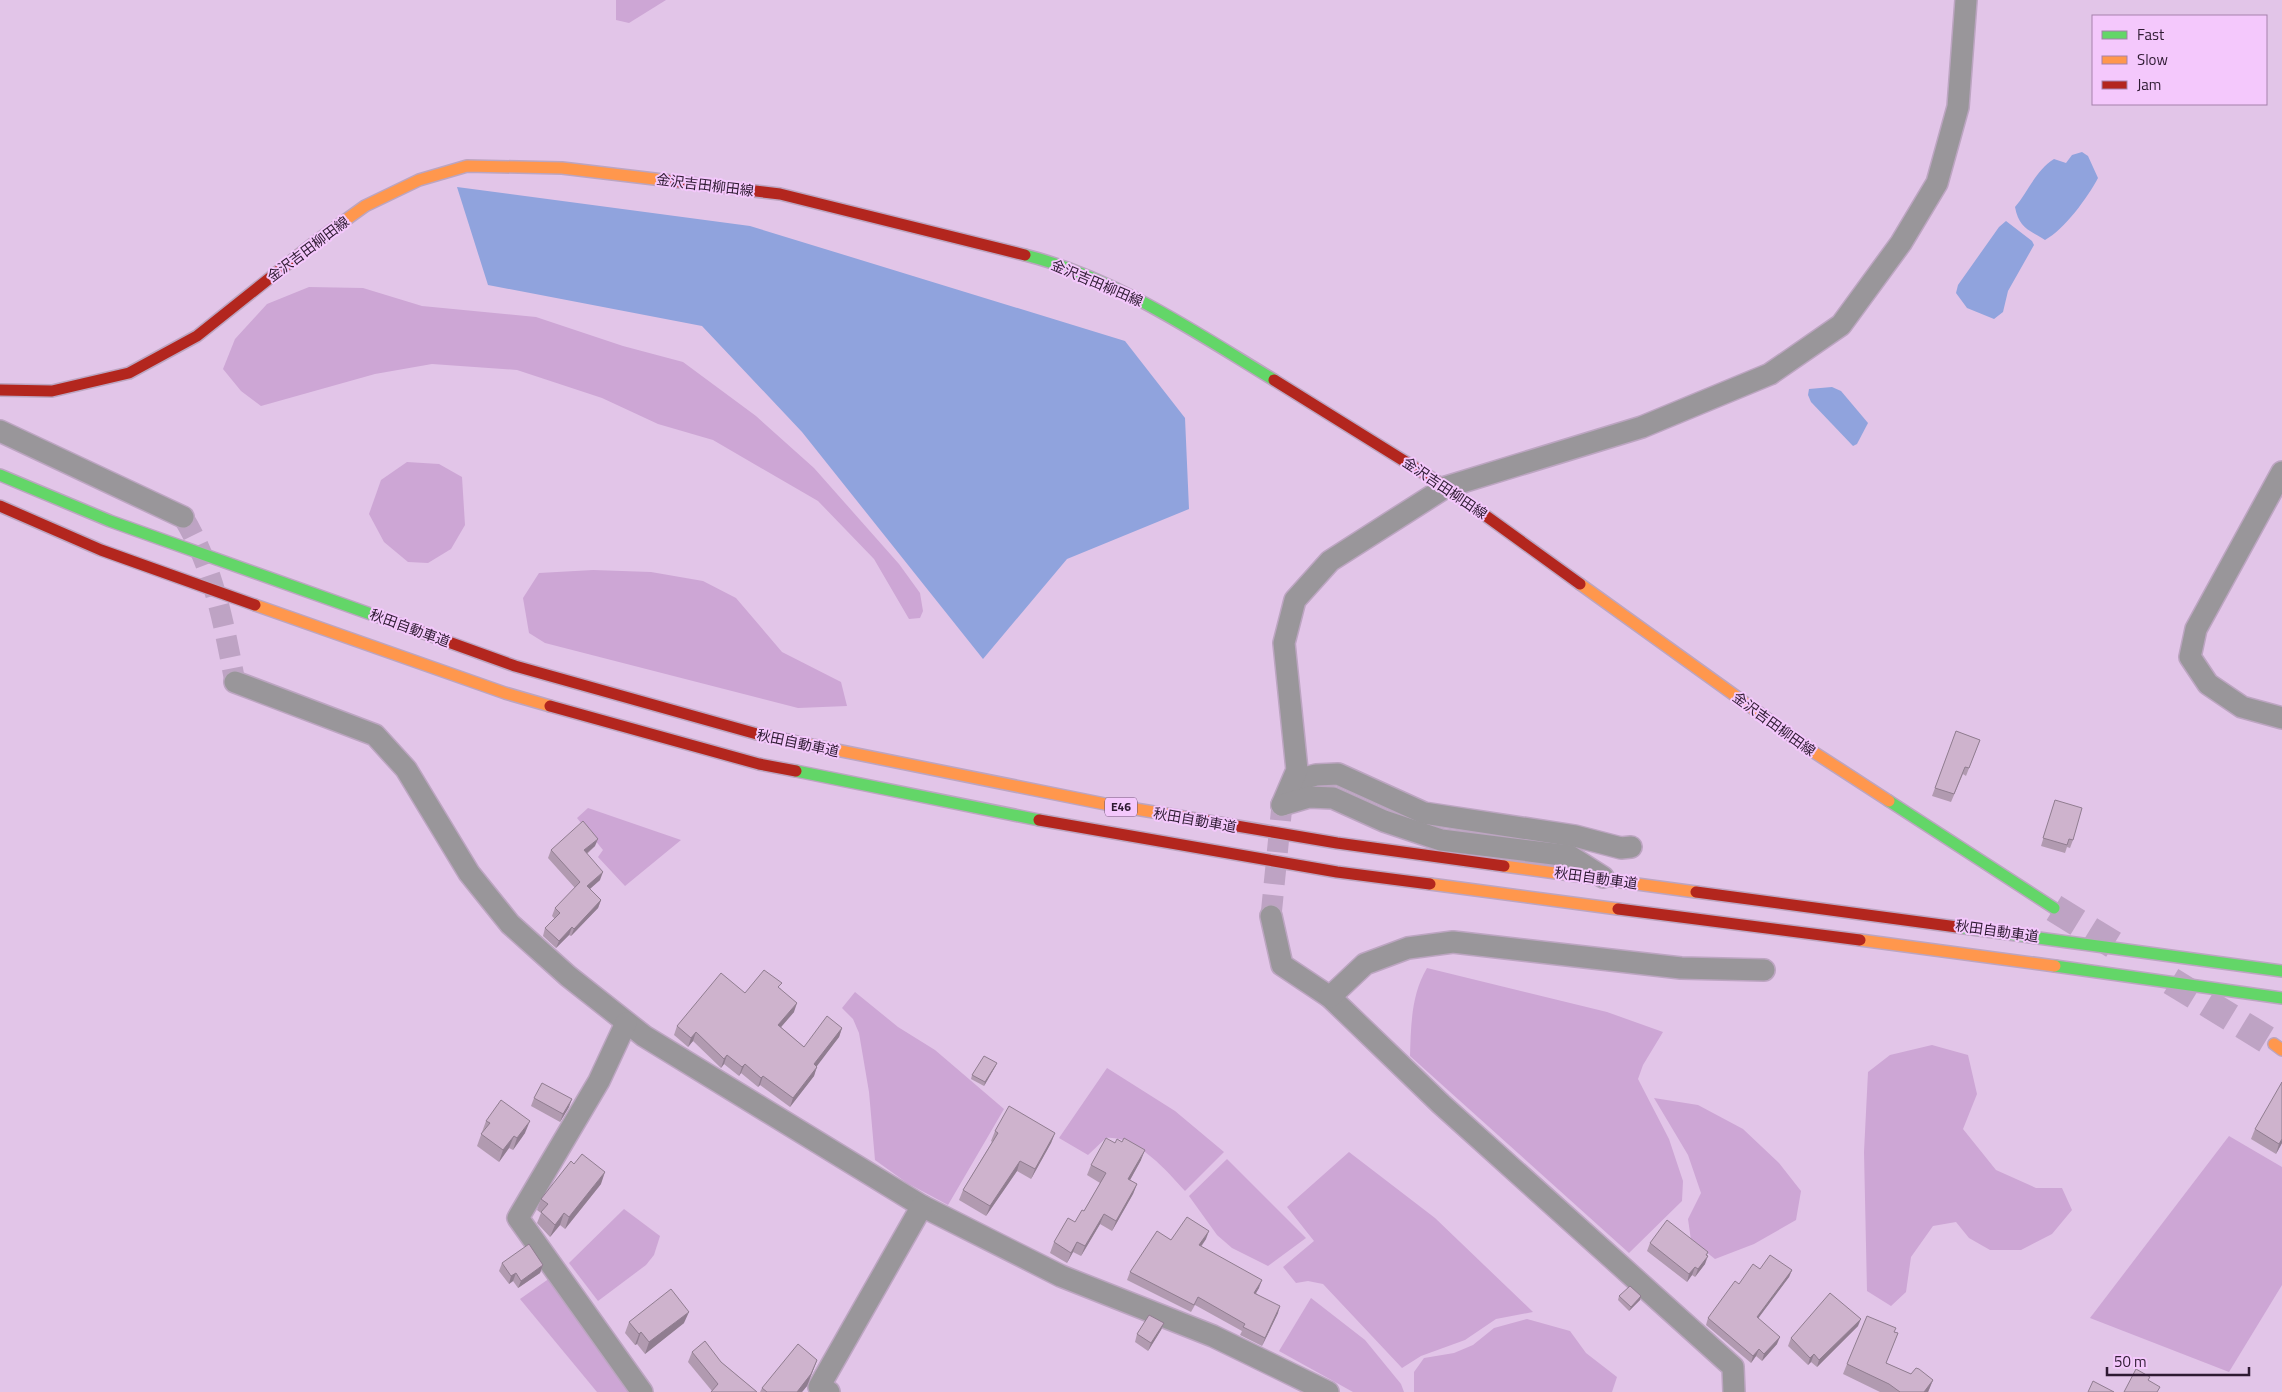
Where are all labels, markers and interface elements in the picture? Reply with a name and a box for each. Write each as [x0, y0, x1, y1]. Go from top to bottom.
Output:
legend [2092, 15, 2267, 105]
text: Fast [2137, 23, 2165, 46]
text: Slow [2137, 48, 2168, 71]
text: Jam [2137, 73, 2161, 96]
street label: 金沢吉田柳田線 [655, 168, 755, 201]
street label: 金沢吉田柳田線 [262, 211, 353, 286]
street label: 金沢吉田柳田線 [1048, 254, 1146, 311]
street label: 金沢吉田柳田線 [1399, 451, 1492, 524]
street label: 秋田自動車道 [367, 603, 453, 652]
street label: 金沢吉田柳田線 [1728, 686, 1820, 761]
street label: 秋田自動車道 [755, 724, 841, 762]
road number: E46 [1105, 798, 1137, 816]
street label: 秋田自動車道 [1152, 802, 1238, 837]
street label: 秋田自動車道 [1553, 861, 1639, 894]
street label: 秋田自動車道 [1954, 914, 2040, 947]
scale bar [2107, 1344, 2250, 1376]
text: 50 m [2114, 1350, 2147, 1373]

